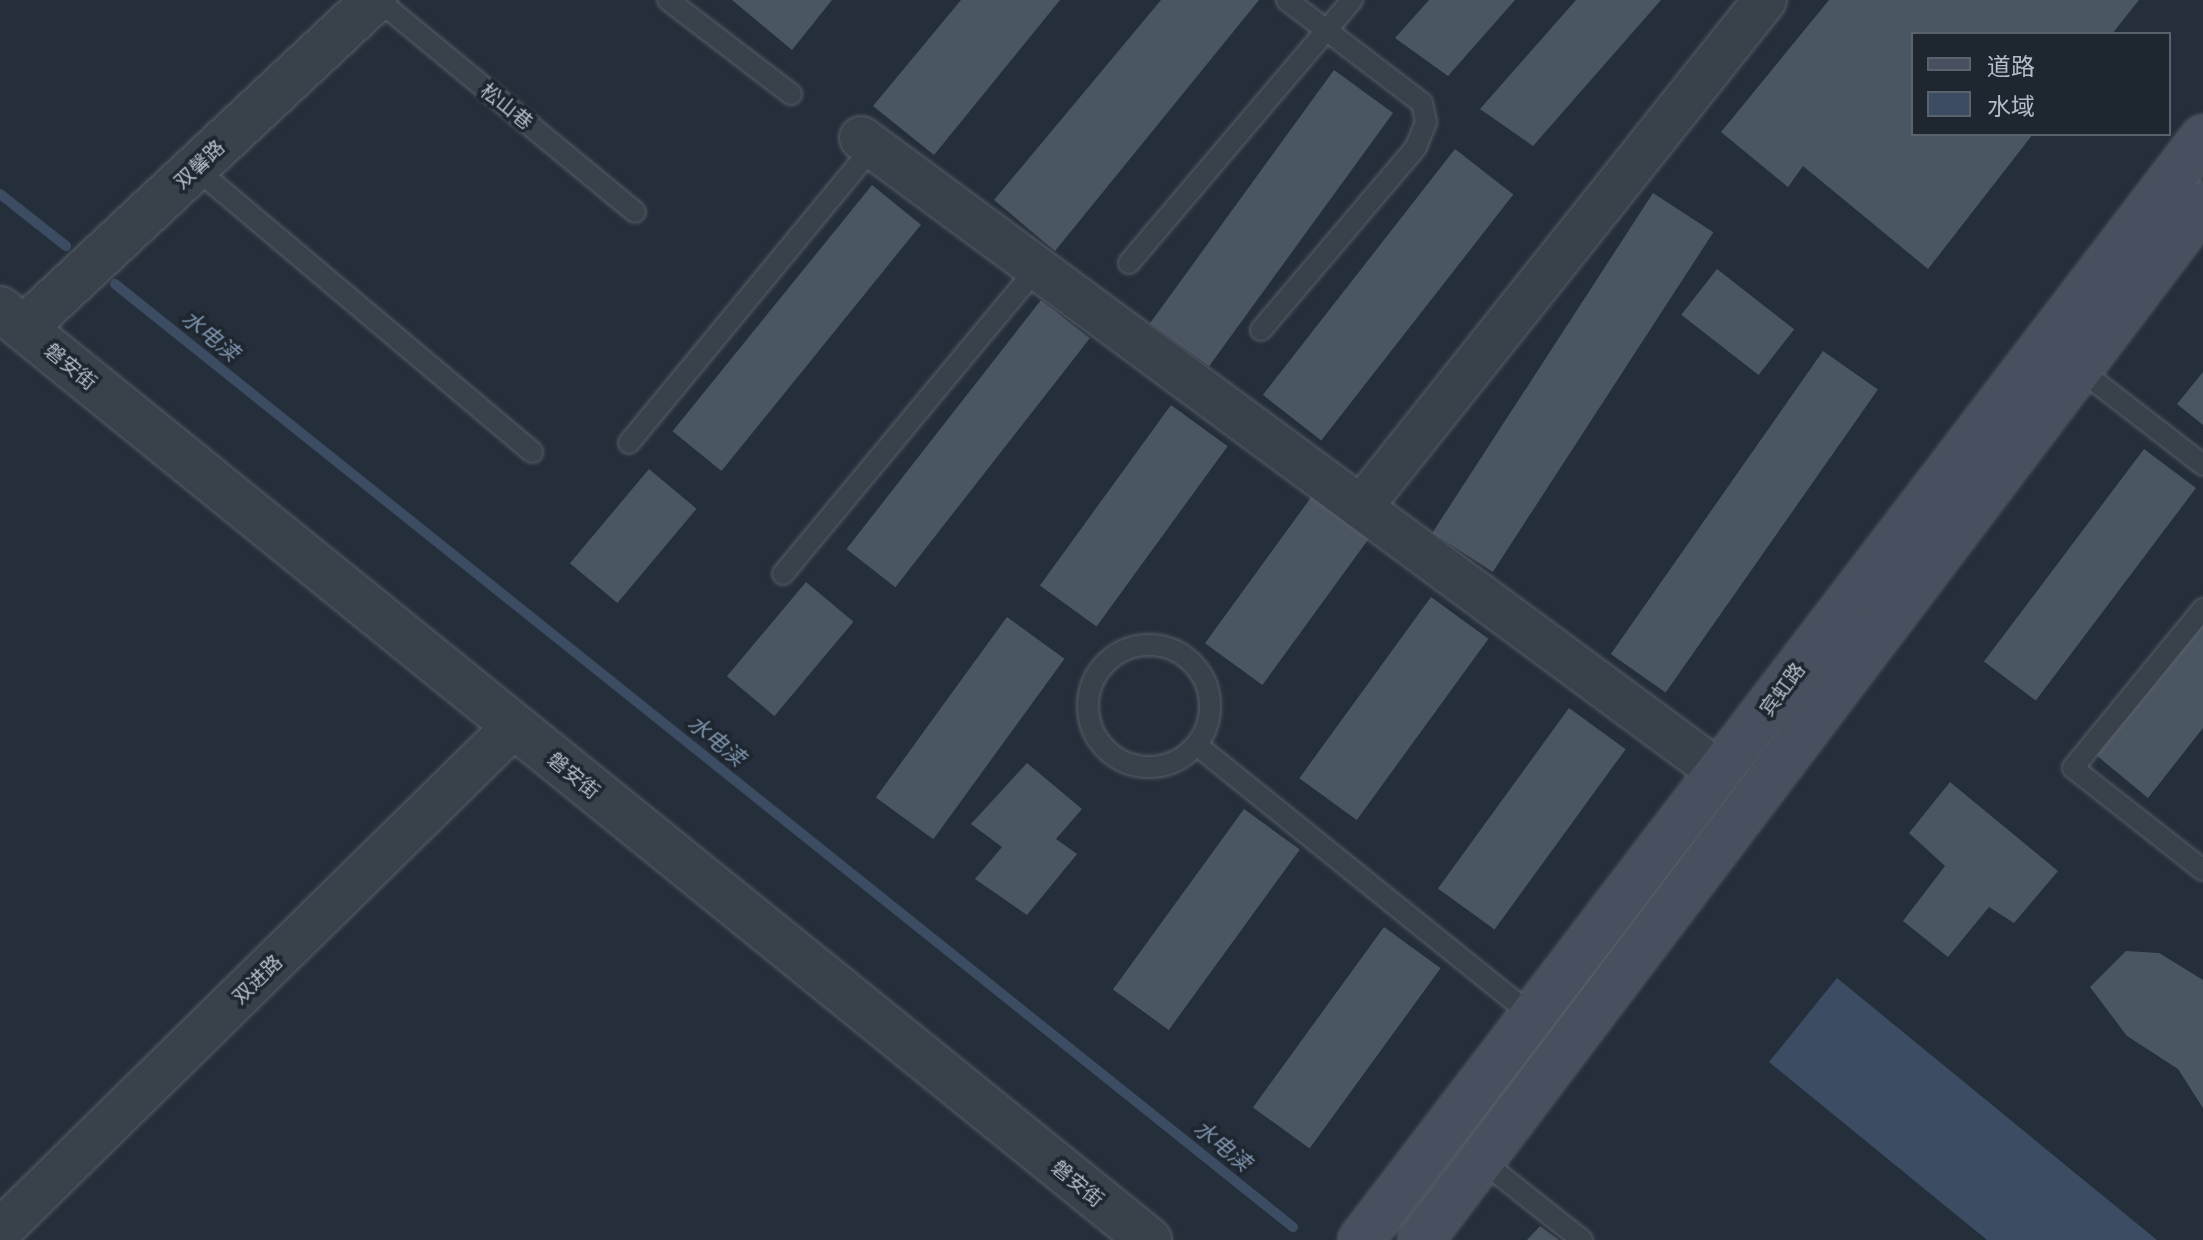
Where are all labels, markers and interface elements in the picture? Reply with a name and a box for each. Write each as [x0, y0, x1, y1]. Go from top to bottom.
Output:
legend [1911, 32, 2171, 136]
text: 道路 [1987, 49, 2035, 82]
street label: 松山巷 [476, 78, 538, 134]
text: 水域 [1987, 89, 2035, 122]
street label: 双馨路 [169, 135, 229, 193]
water label: 水电渎 [177, 304, 245, 366]
street label: 磐安街 [40, 338, 102, 394]
street label: 宾虹路 [1754, 658, 1810, 720]
water label: 水电渎 [683, 709, 751, 771]
street label: 磐安街 [543, 747, 605, 803]
street label: 双进路 [227, 950, 287, 1008]
water label: 水电渎 [1189, 1114, 1257, 1176]
street label: 磐安街 [1047, 1155, 1109, 1211]

